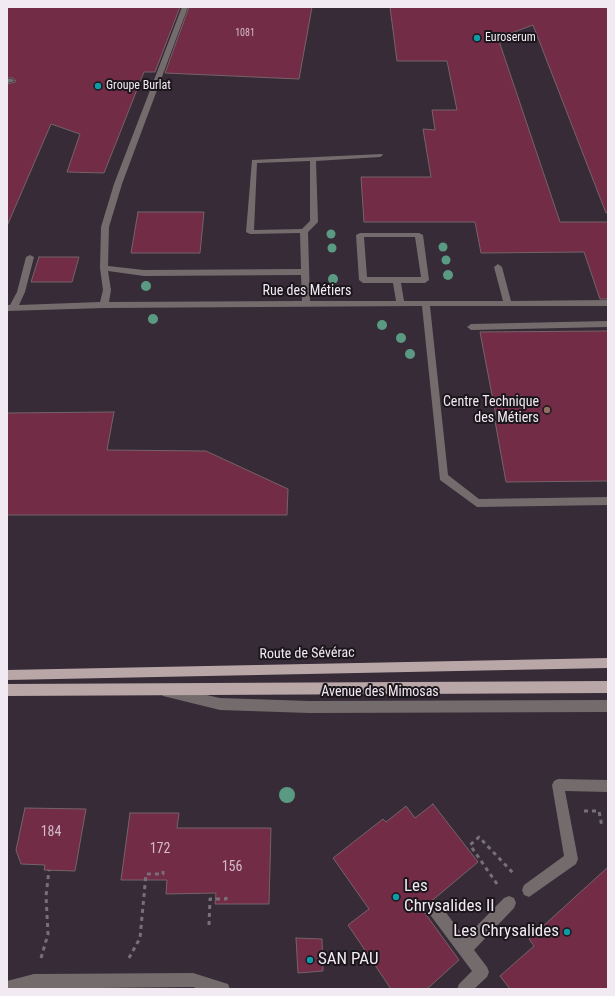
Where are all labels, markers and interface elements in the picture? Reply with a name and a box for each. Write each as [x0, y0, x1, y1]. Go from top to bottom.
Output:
house number: 1081 [235, 27, 255, 39]
place label: Euroserum [485, 31, 536, 45]
marker: Euroserum [472, 33, 482, 43]
place label: Groupe Burlat [106, 79, 171, 93]
marker: Groupe Burlat [93, 81, 103, 91]
street label: Rue des Métiers [263, 283, 351, 299]
place label: Centre Technique des Métiers [443, 394, 539, 426]
marker: Centre Technique des Métiers [542, 405, 552, 415]
street label: Route de Sévérac [259, 645, 355, 663]
street label: Avenue des Mimosas [321, 684, 439, 700]
house number: 184 [41, 824, 61, 840]
house number: 172 [150, 841, 170, 857]
house number: 156 [222, 859, 242, 875]
place label: Les Chrysalides II [404, 877, 495, 917]
marker: Les Chrysalides II [391, 892, 401, 902]
place label: Les Chrysalides [453, 922, 559, 942]
marker: Les Chrysalides [562, 927, 572, 937]
place label: SAN PAU [318, 950, 379, 970]
marker: SAN PAU [305, 955, 315, 965]

